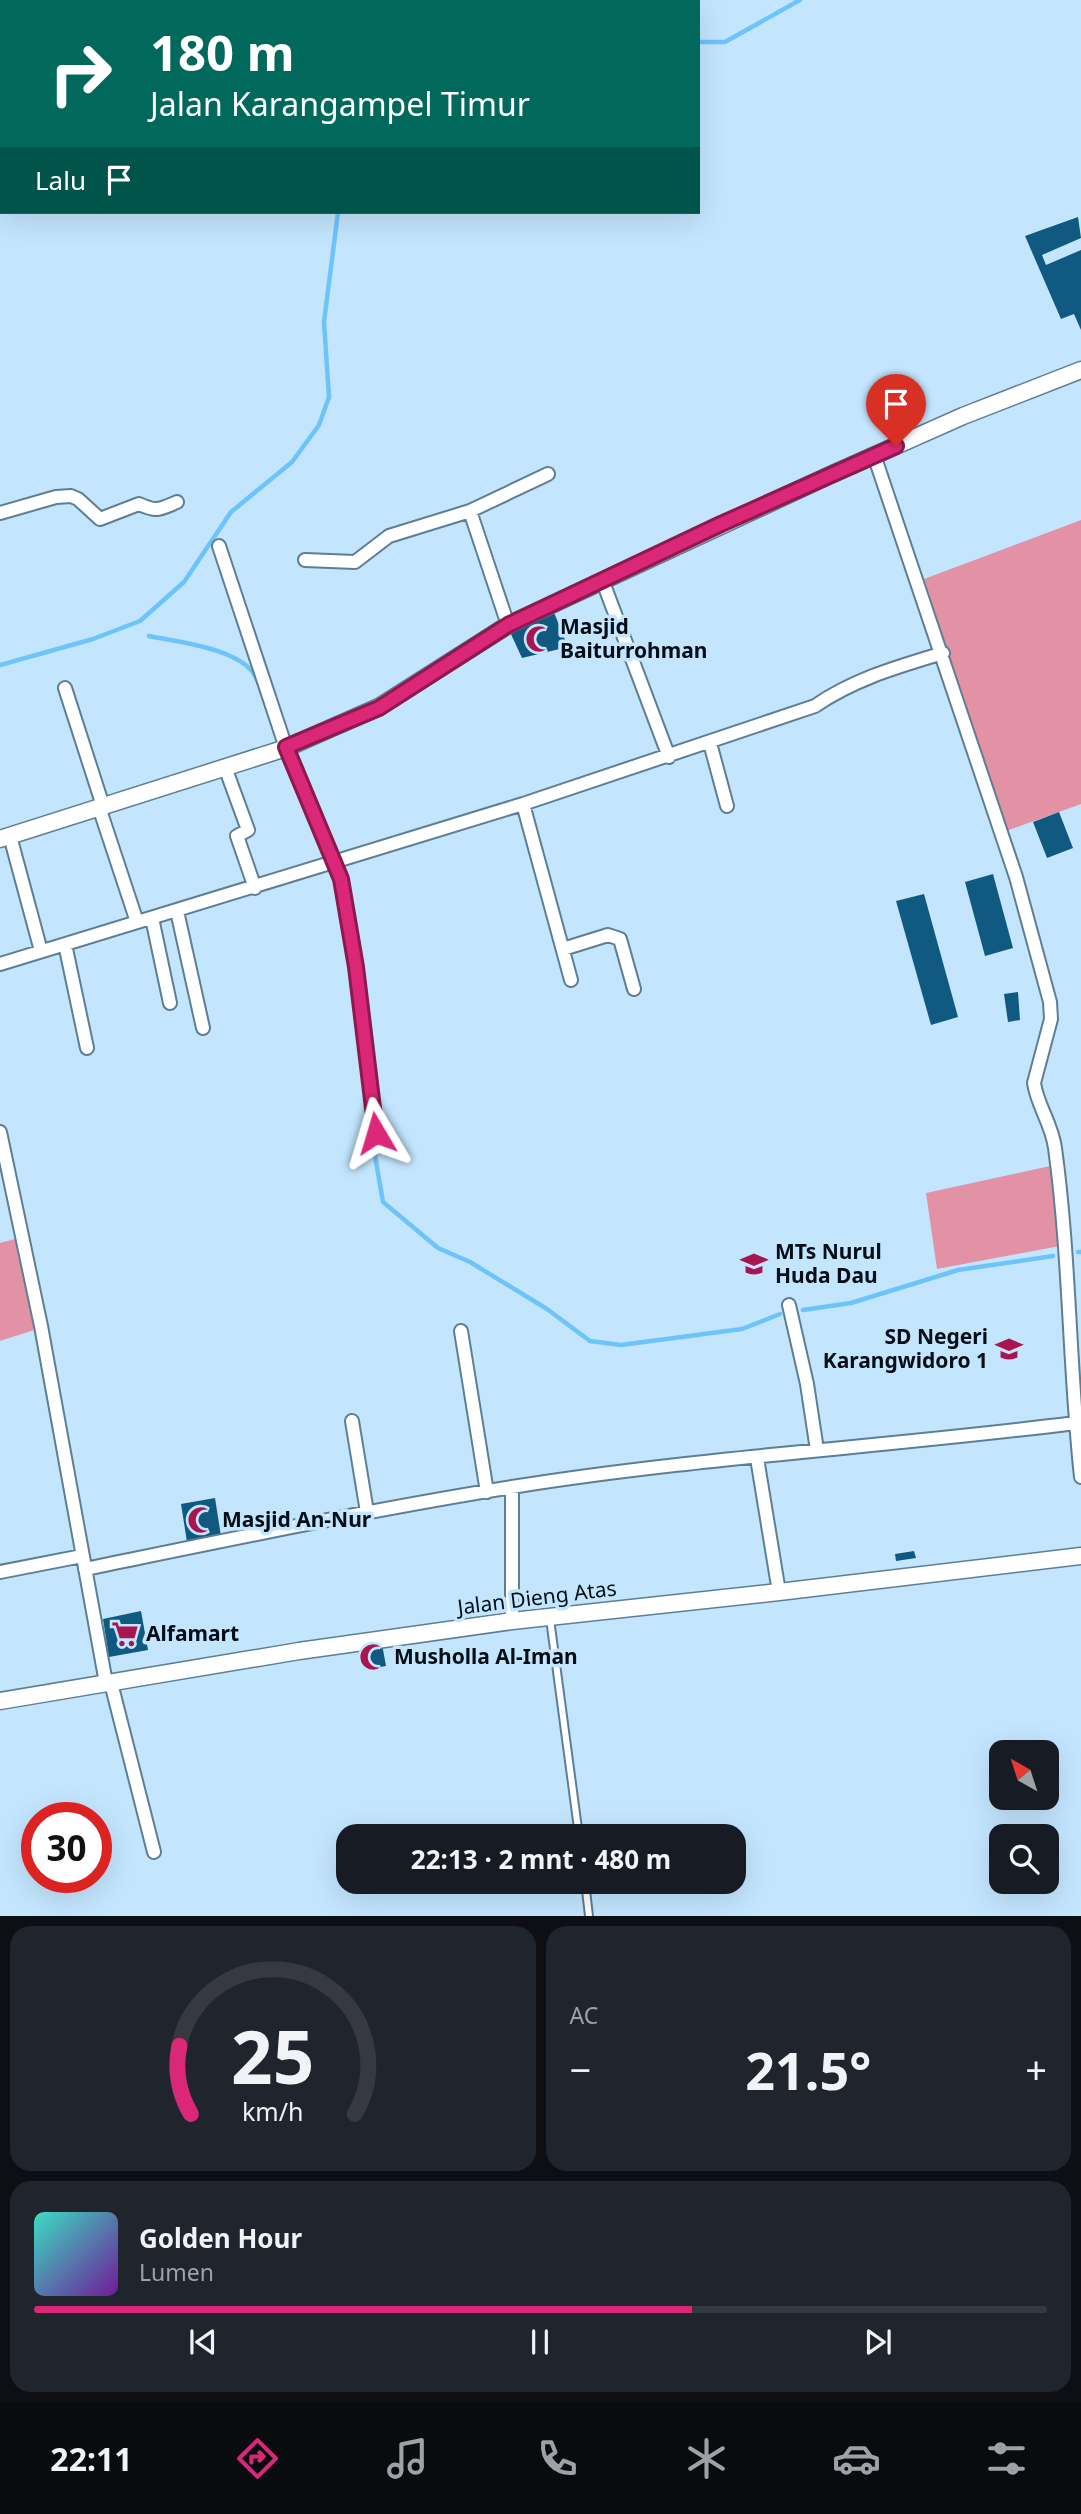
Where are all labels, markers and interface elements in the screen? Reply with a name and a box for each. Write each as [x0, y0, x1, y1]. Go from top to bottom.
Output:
text: 180 m [150, 19, 295, 85]
icon: right [35, 28, 126, 119]
text: Jalan Karangampel Timur [150, 82, 530, 125]
icon: arrive [100, 161, 138, 199]
text: Lalu [35, 162, 86, 198]
pin [866, 374, 926, 446]
icon: arrive [877, 385, 915, 423]
place label: Masjid Baiturrohman [560, 612, 707, 664]
mosque icon: Masjid Baiturrohman [524, 624, 554, 654]
position arrow [339, 1096, 413, 1170]
place label: MTs Nurul Huda Dau [775, 1237, 882, 1289]
school or university icon: MTs Nurul Huda Dau [739, 1249, 769, 1279]
place label: SD Negeri Karangwidoro 1 [823, 1322, 988, 1374]
school or university icon: SD Negeri Karangwidoro 1 [994, 1334, 1024, 1364]
mosque icon: Masjid An-Nur [186, 1505, 216, 1535]
place label: Masjid An-Nur [222, 1505, 372, 1533]
street label: Jalan Dieng Atas [454, 1573, 618, 1621]
supermarket icon: Alfamart [110, 1619, 140, 1649]
place label: Alfamart [146, 1619, 239, 1647]
mosque icon: Musholla Al-Iman [358, 1642, 388, 1672]
place label: Musholla Al-Iman [394, 1642, 578, 1670]
north arrow [989, 1740, 1059, 1810]
map controls [989, 1740, 1059, 1894]
speed limit sign: 30 [21, 1802, 112, 1893]
button: search [989, 1824, 1059, 1894]
text: 22:13 · 2 mnt · 480 m [411, 1841, 671, 1877]
text: AC [570, 1999, 598, 2031]
text: 25 [231, 2007, 314, 2106]
text: 21.5° [745, 2034, 871, 2105]
text: − [570, 2043, 591, 2095]
text: + [1025, 2043, 1047, 2095]
text: km/h [242, 2094, 304, 2128]
text: Golden Hour [139, 2220, 302, 2256]
text: Lumen [139, 2256, 214, 2288]
icon: previous [184, 2323, 222, 2361]
icon: pause [521, 2323, 559, 2361]
icon: next [859, 2323, 897, 2361]
icon: directions [233, 2434, 282, 2483]
icon: music [383, 2434, 432, 2483]
icon: phone [533, 2434, 582, 2483]
icon: climate [682, 2434, 731, 2483]
icon: car [832, 2434, 881, 2483]
icon: filters [982, 2434, 1031, 2483]
text: 22:11 [50, 2437, 133, 2480]

